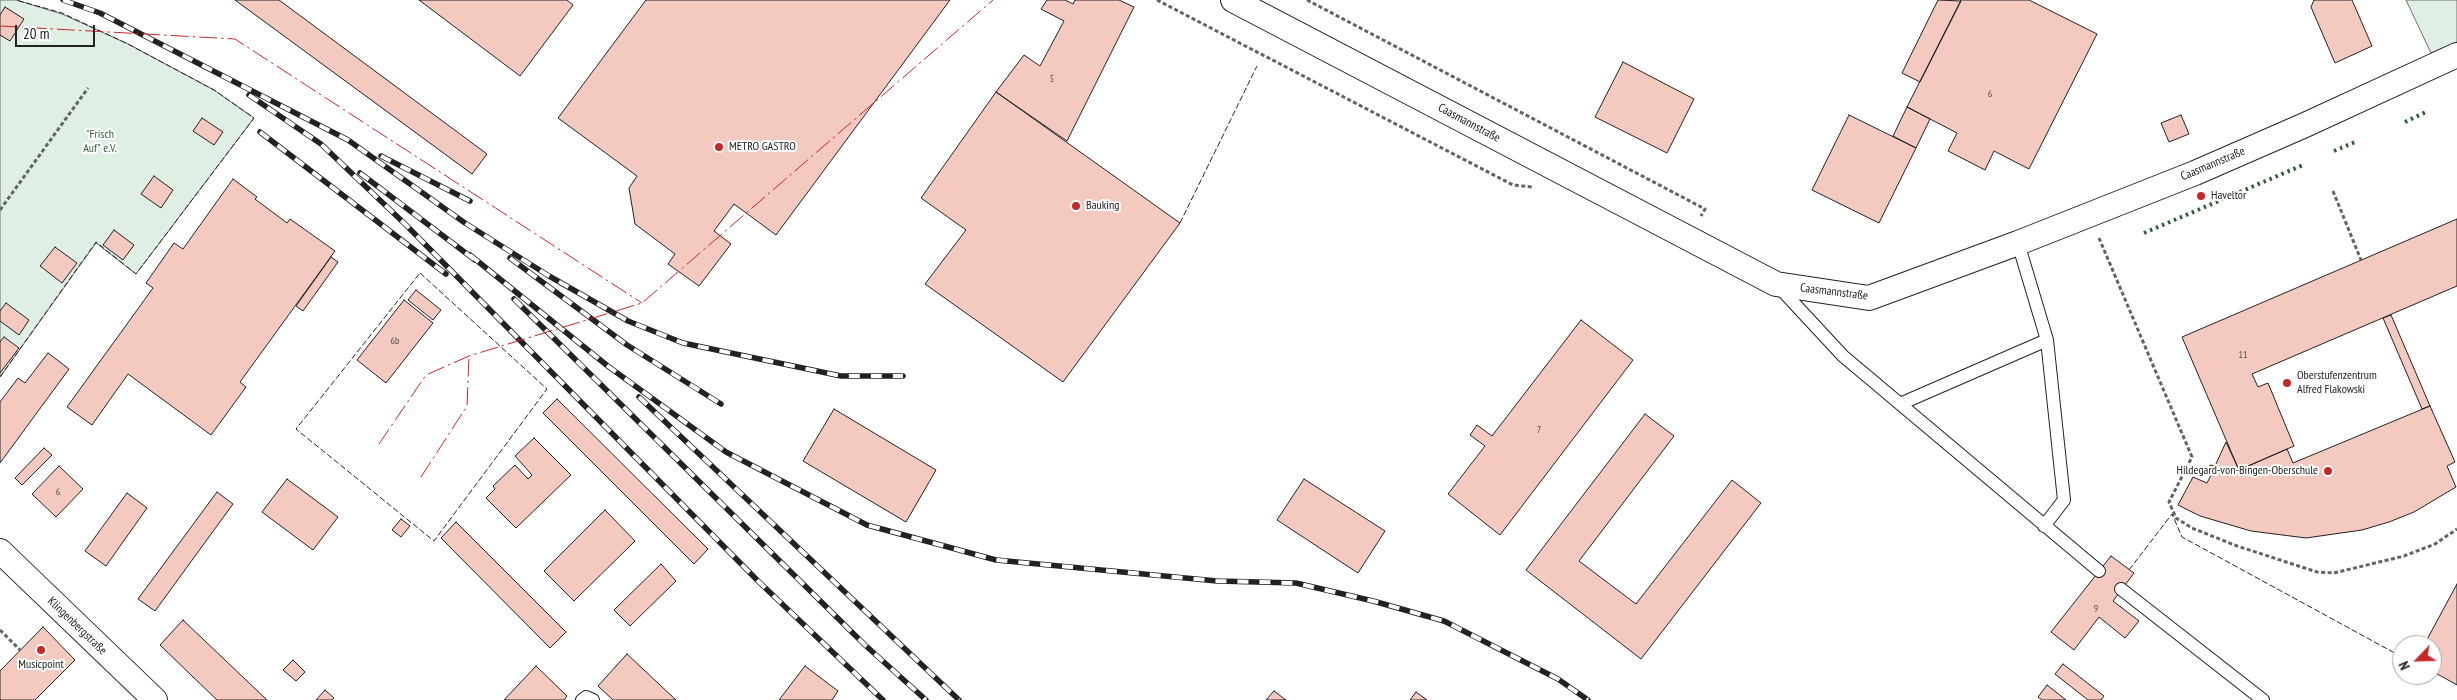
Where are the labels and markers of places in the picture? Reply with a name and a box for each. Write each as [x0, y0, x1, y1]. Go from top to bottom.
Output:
place label: METRO GASTRO [729, 140, 796, 154]
marker: METRO GASTRO [713, 141, 725, 153]
place label: Haveltor [2211, 189, 2246, 203]
marker: Haveltor [2195, 190, 2207, 202]
place label: Bauking [1086, 199, 1119, 213]
marker: Bauking [1070, 200, 1082, 212]
place label: Oberstufenzentrum Alfred Flakowski [2297, 369, 2377, 397]
marker: Oberstufenzentrum Alfred Flakowski [2281, 377, 2293, 389]
place label: Hildegard-von-Bingen-Oberschule [2177, 464, 2318, 478]
marker: Hildegard-von-Bingen-Oberschule [2322, 465, 2334, 477]
marker: Musicpoint [35, 644, 47, 656]
place label: Musicpoint [18, 658, 64, 672]

